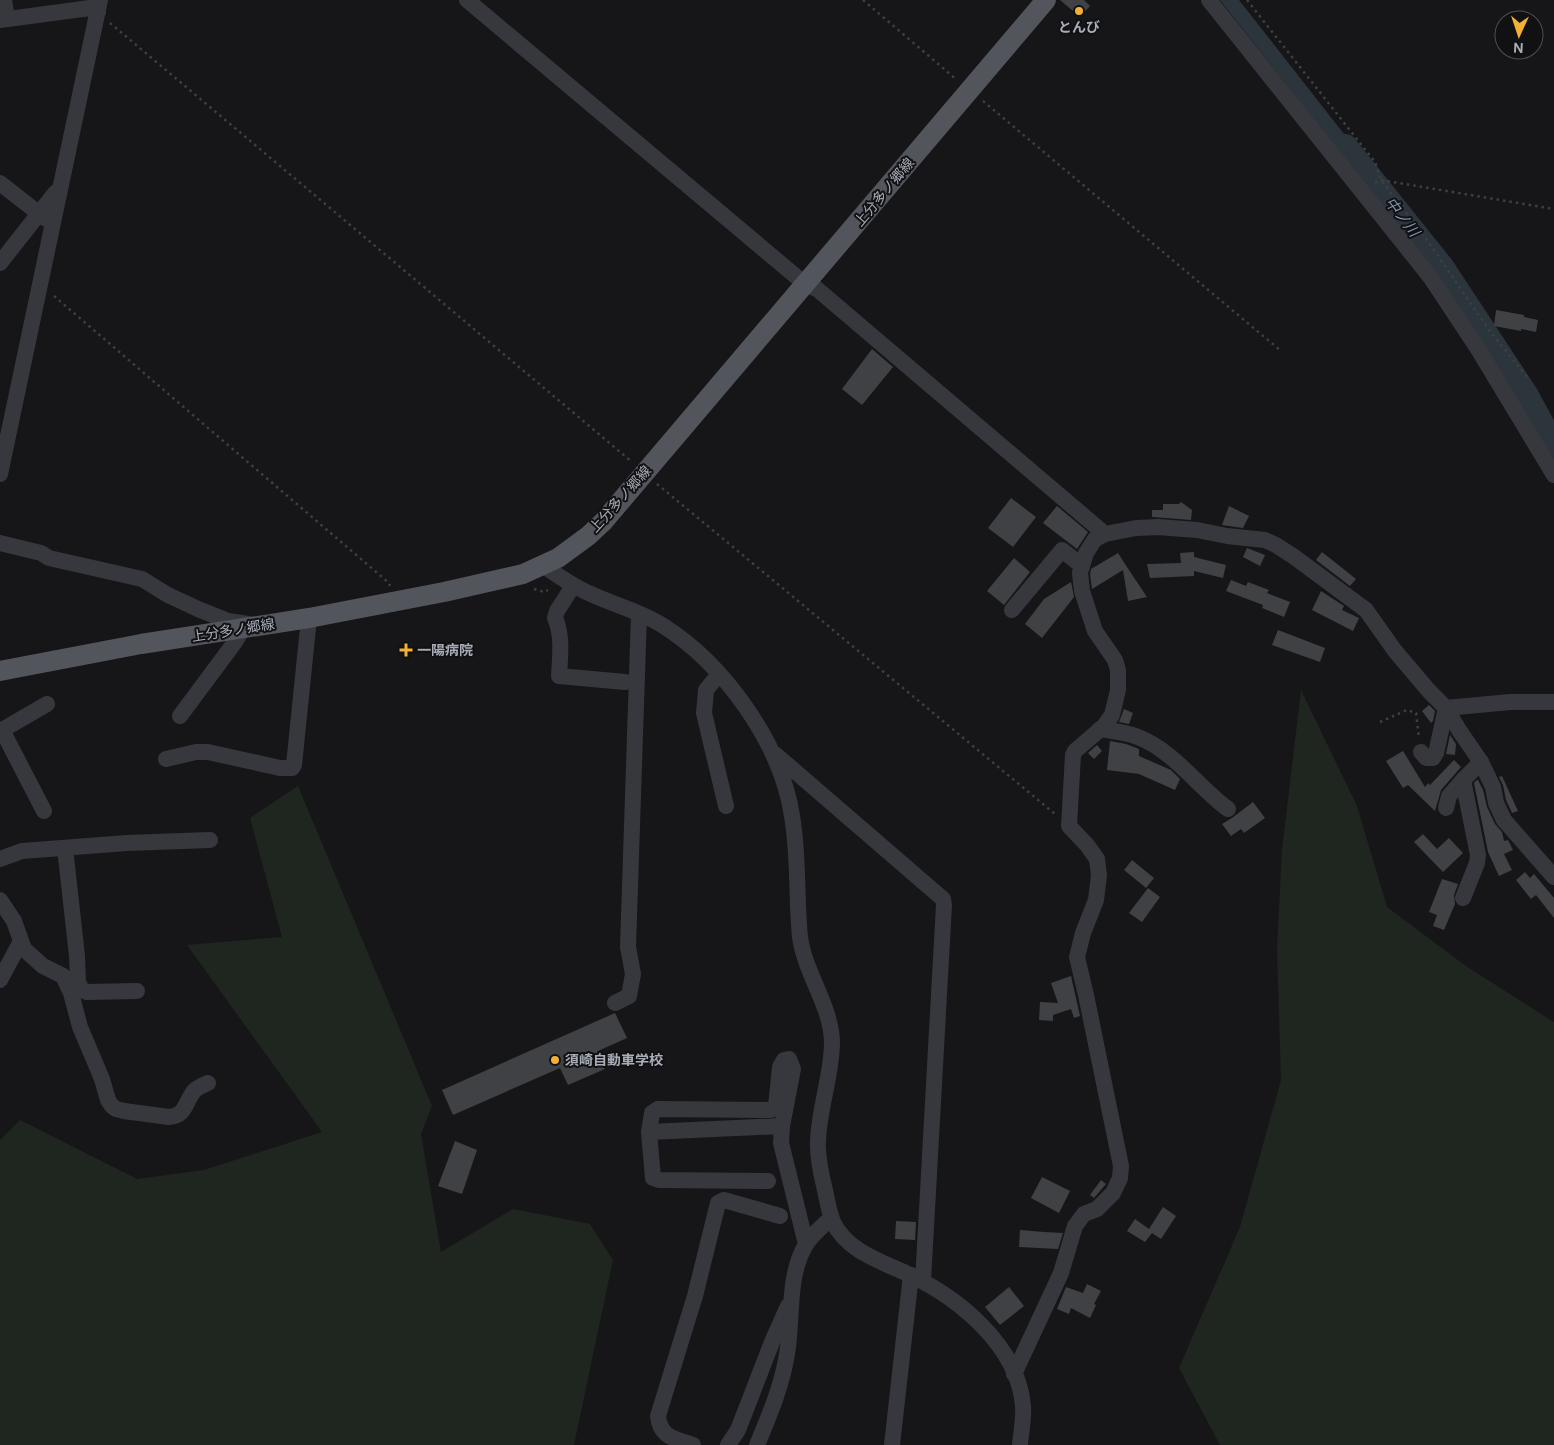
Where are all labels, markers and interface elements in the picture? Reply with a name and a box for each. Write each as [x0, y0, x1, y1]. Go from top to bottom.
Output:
marker: とんび [1073, 5, 1085, 17]
north arrow [1494, 10, 1544, 60]
place label: とんび [1058, 18, 1100, 36]
text: N [1513, 39, 1524, 57]
street label: 上分多ノ郷線 [850, 154, 918, 230]
water label: 中ノ川 [1380, 193, 1425, 242]
street label: 上分多ノ郷線 [585, 462, 655, 536]
street label: 上分多ノ郷線 [190, 615, 276, 645]
place label: 一陽病院 [417, 641, 473, 659]
marker: 一陽病院 [399, 643, 413, 657]
place label: 須崎自動車学校 [565, 1051, 663, 1069]
marker: 須崎自動車学校 [549, 1054, 561, 1066]

